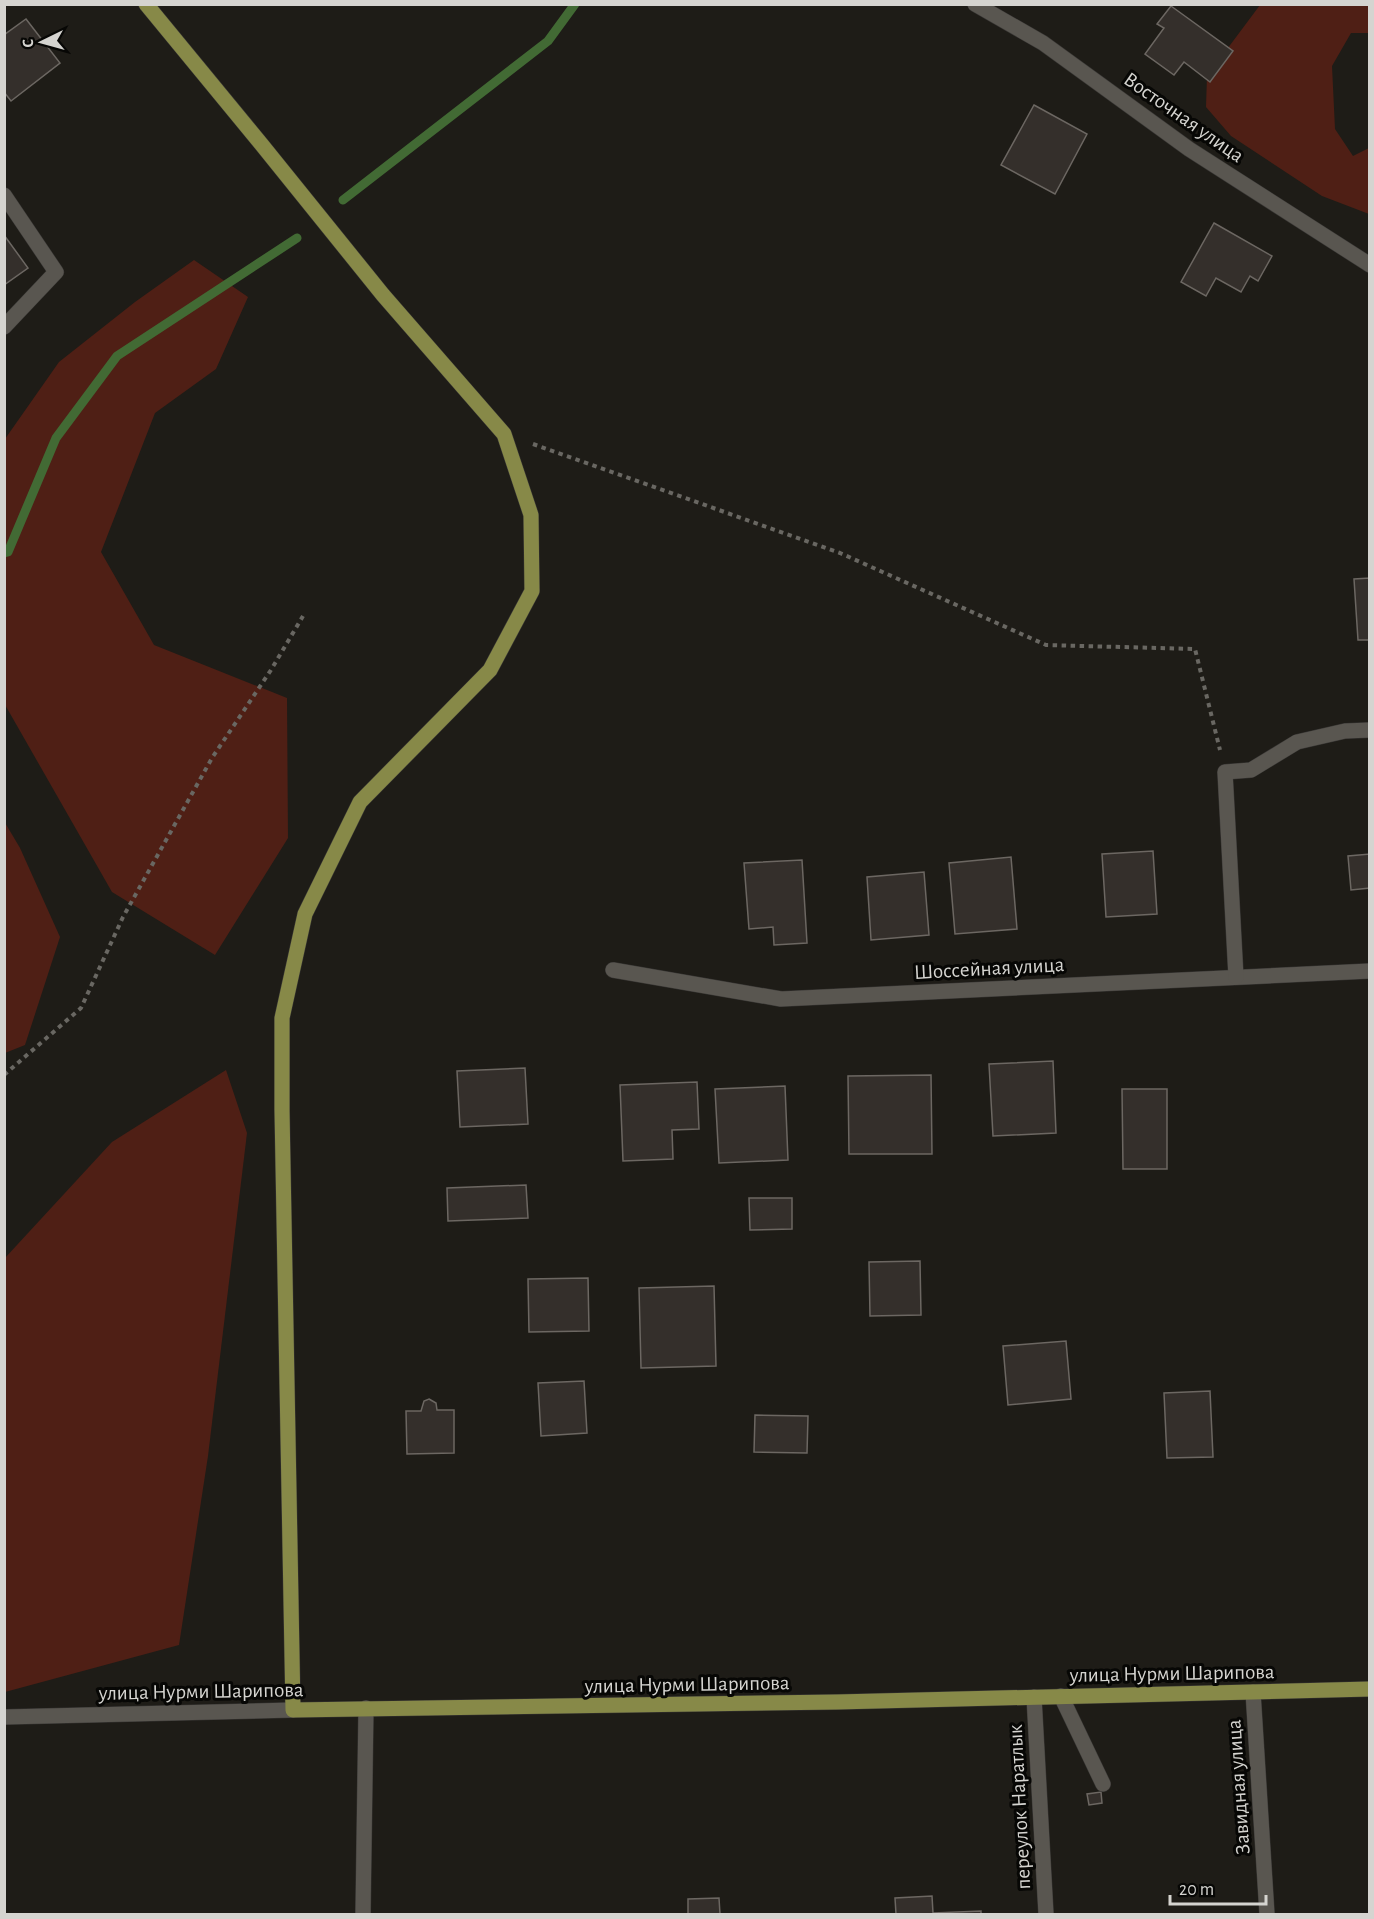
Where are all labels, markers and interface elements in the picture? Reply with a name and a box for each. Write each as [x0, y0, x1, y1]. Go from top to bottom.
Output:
north arrow [12, 12, 72, 72]
text: С [20, 38, 36, 48]
street label: Восточная улица [1120, 68, 1248, 167]
street label: Шоссейная улица [913, 954, 1065, 983]
street label: улица Нурми Шарипова [1068, 1661, 1275, 1686]
street label: улица Нурми Шарипова [583, 1672, 790, 1697]
street label: улица Нурми Шарипова [97, 1679, 304, 1704]
street label: Завидная улица [1223, 1718, 1254, 1855]
street label: переулок Наратлык [1005, 1724, 1034, 1890]
scale bar [1170, 1868, 1266, 1906]
text: 20 m [1179, 1881, 1214, 1899]

